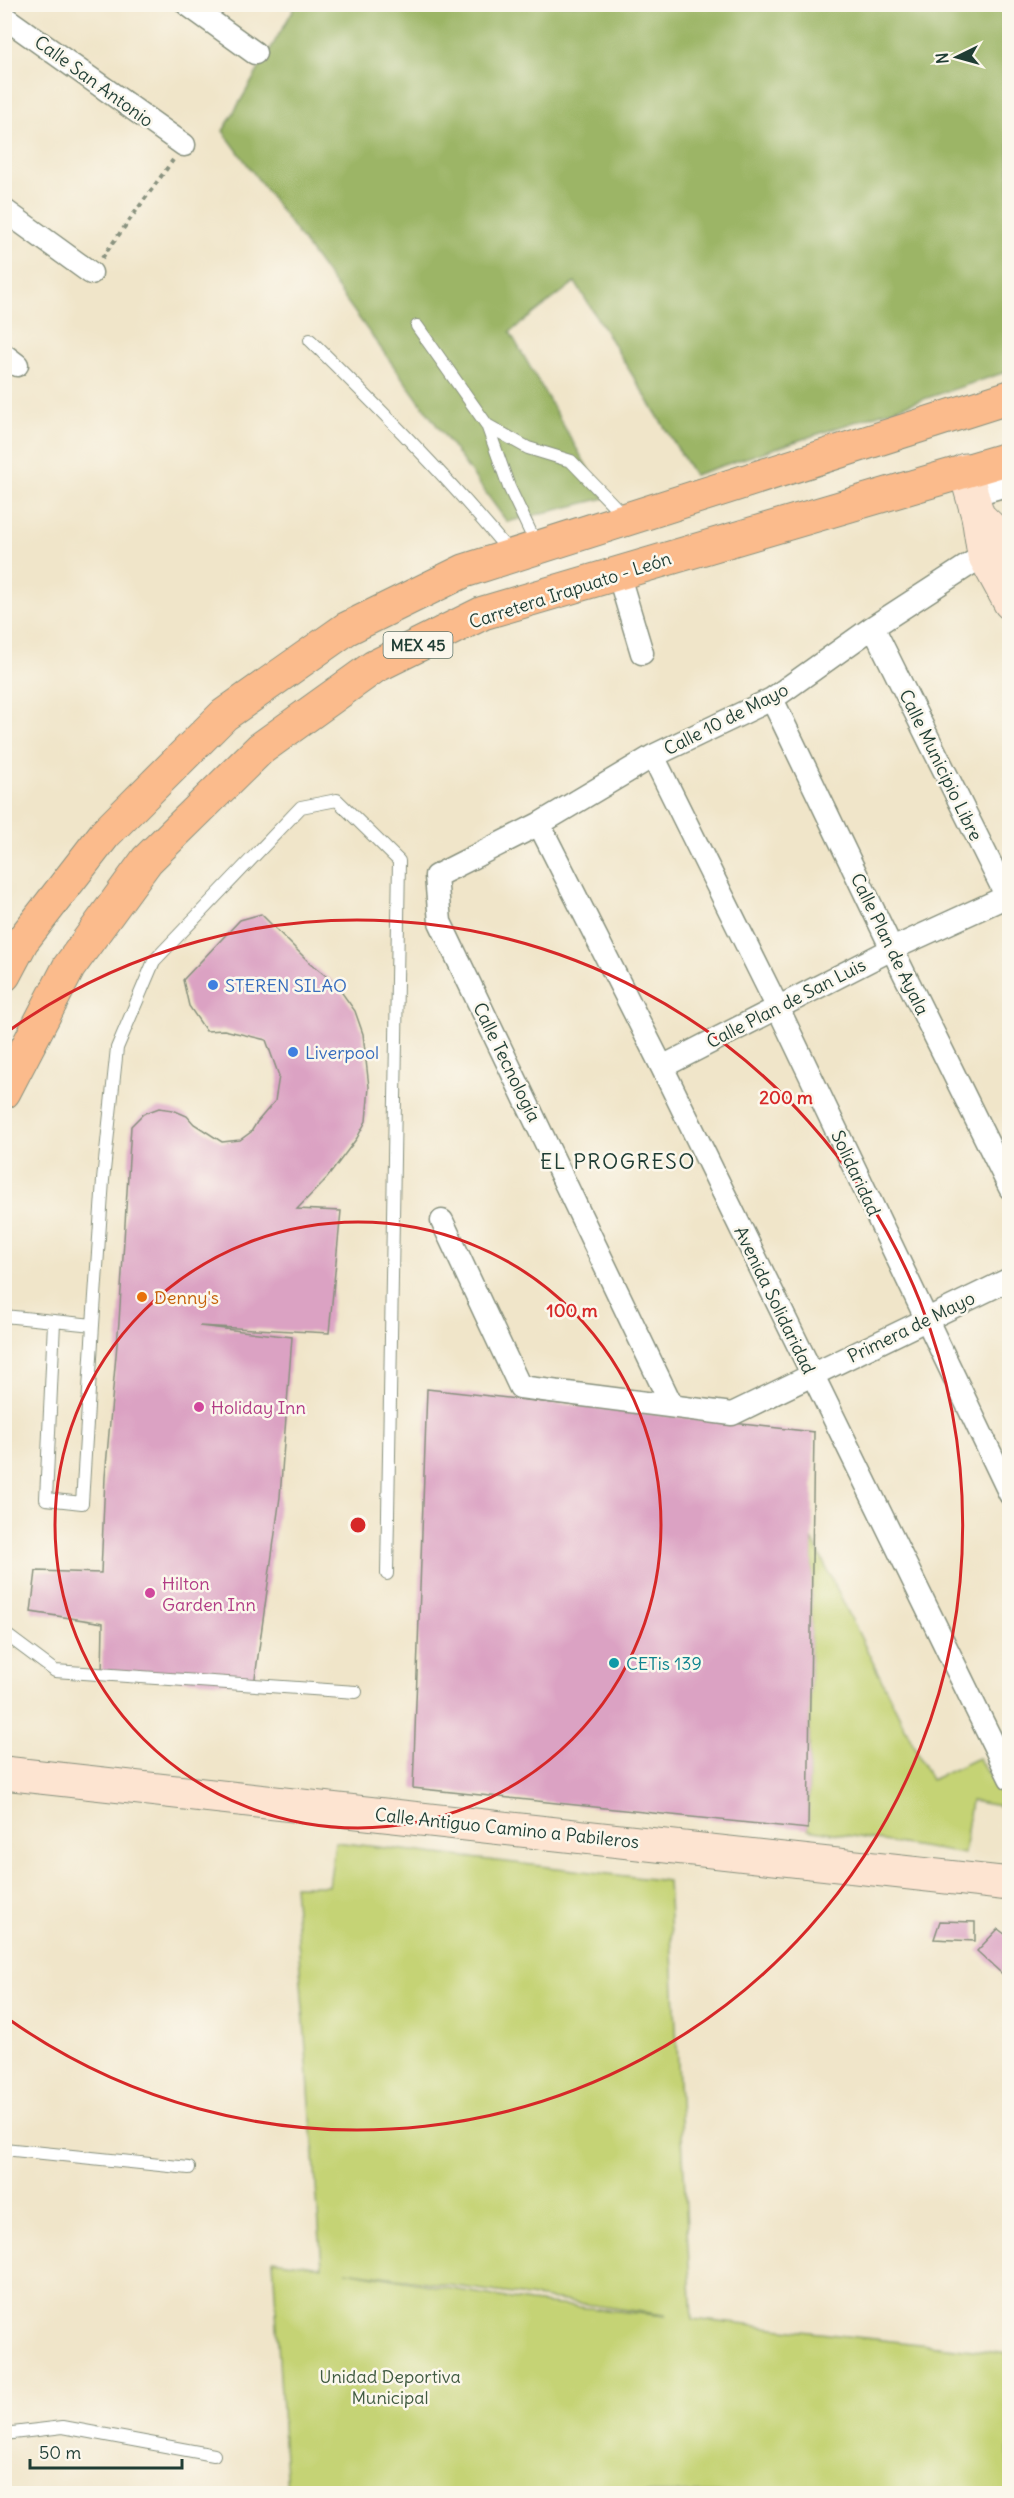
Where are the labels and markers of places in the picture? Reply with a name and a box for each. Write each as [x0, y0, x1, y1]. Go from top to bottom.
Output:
place label: STEREN SILAO [225, 974, 347, 997]
marker: STEREN SILAO [206, 978, 220, 992]
place label: Liverpool [305, 1041, 379, 1064]
marker: Liverpool [286, 1045, 300, 1059]
place label: Denny's [154, 1286, 219, 1309]
marker: Denny's [135, 1290, 149, 1304]
place label: Holiday Inn [211, 1396, 306, 1419]
marker: Holiday Inn [192, 1400, 206, 1414]
centre of rings [348, 1515, 368, 1535]
place label: Hilton Garden Inn [162, 1572, 256, 1616]
marker: Hilton Garden Inn [143, 1586, 157, 1600]
place label: CETis 139 [626, 1652, 702, 1675]
marker: CETis 139 [607, 1656, 621, 1670]

